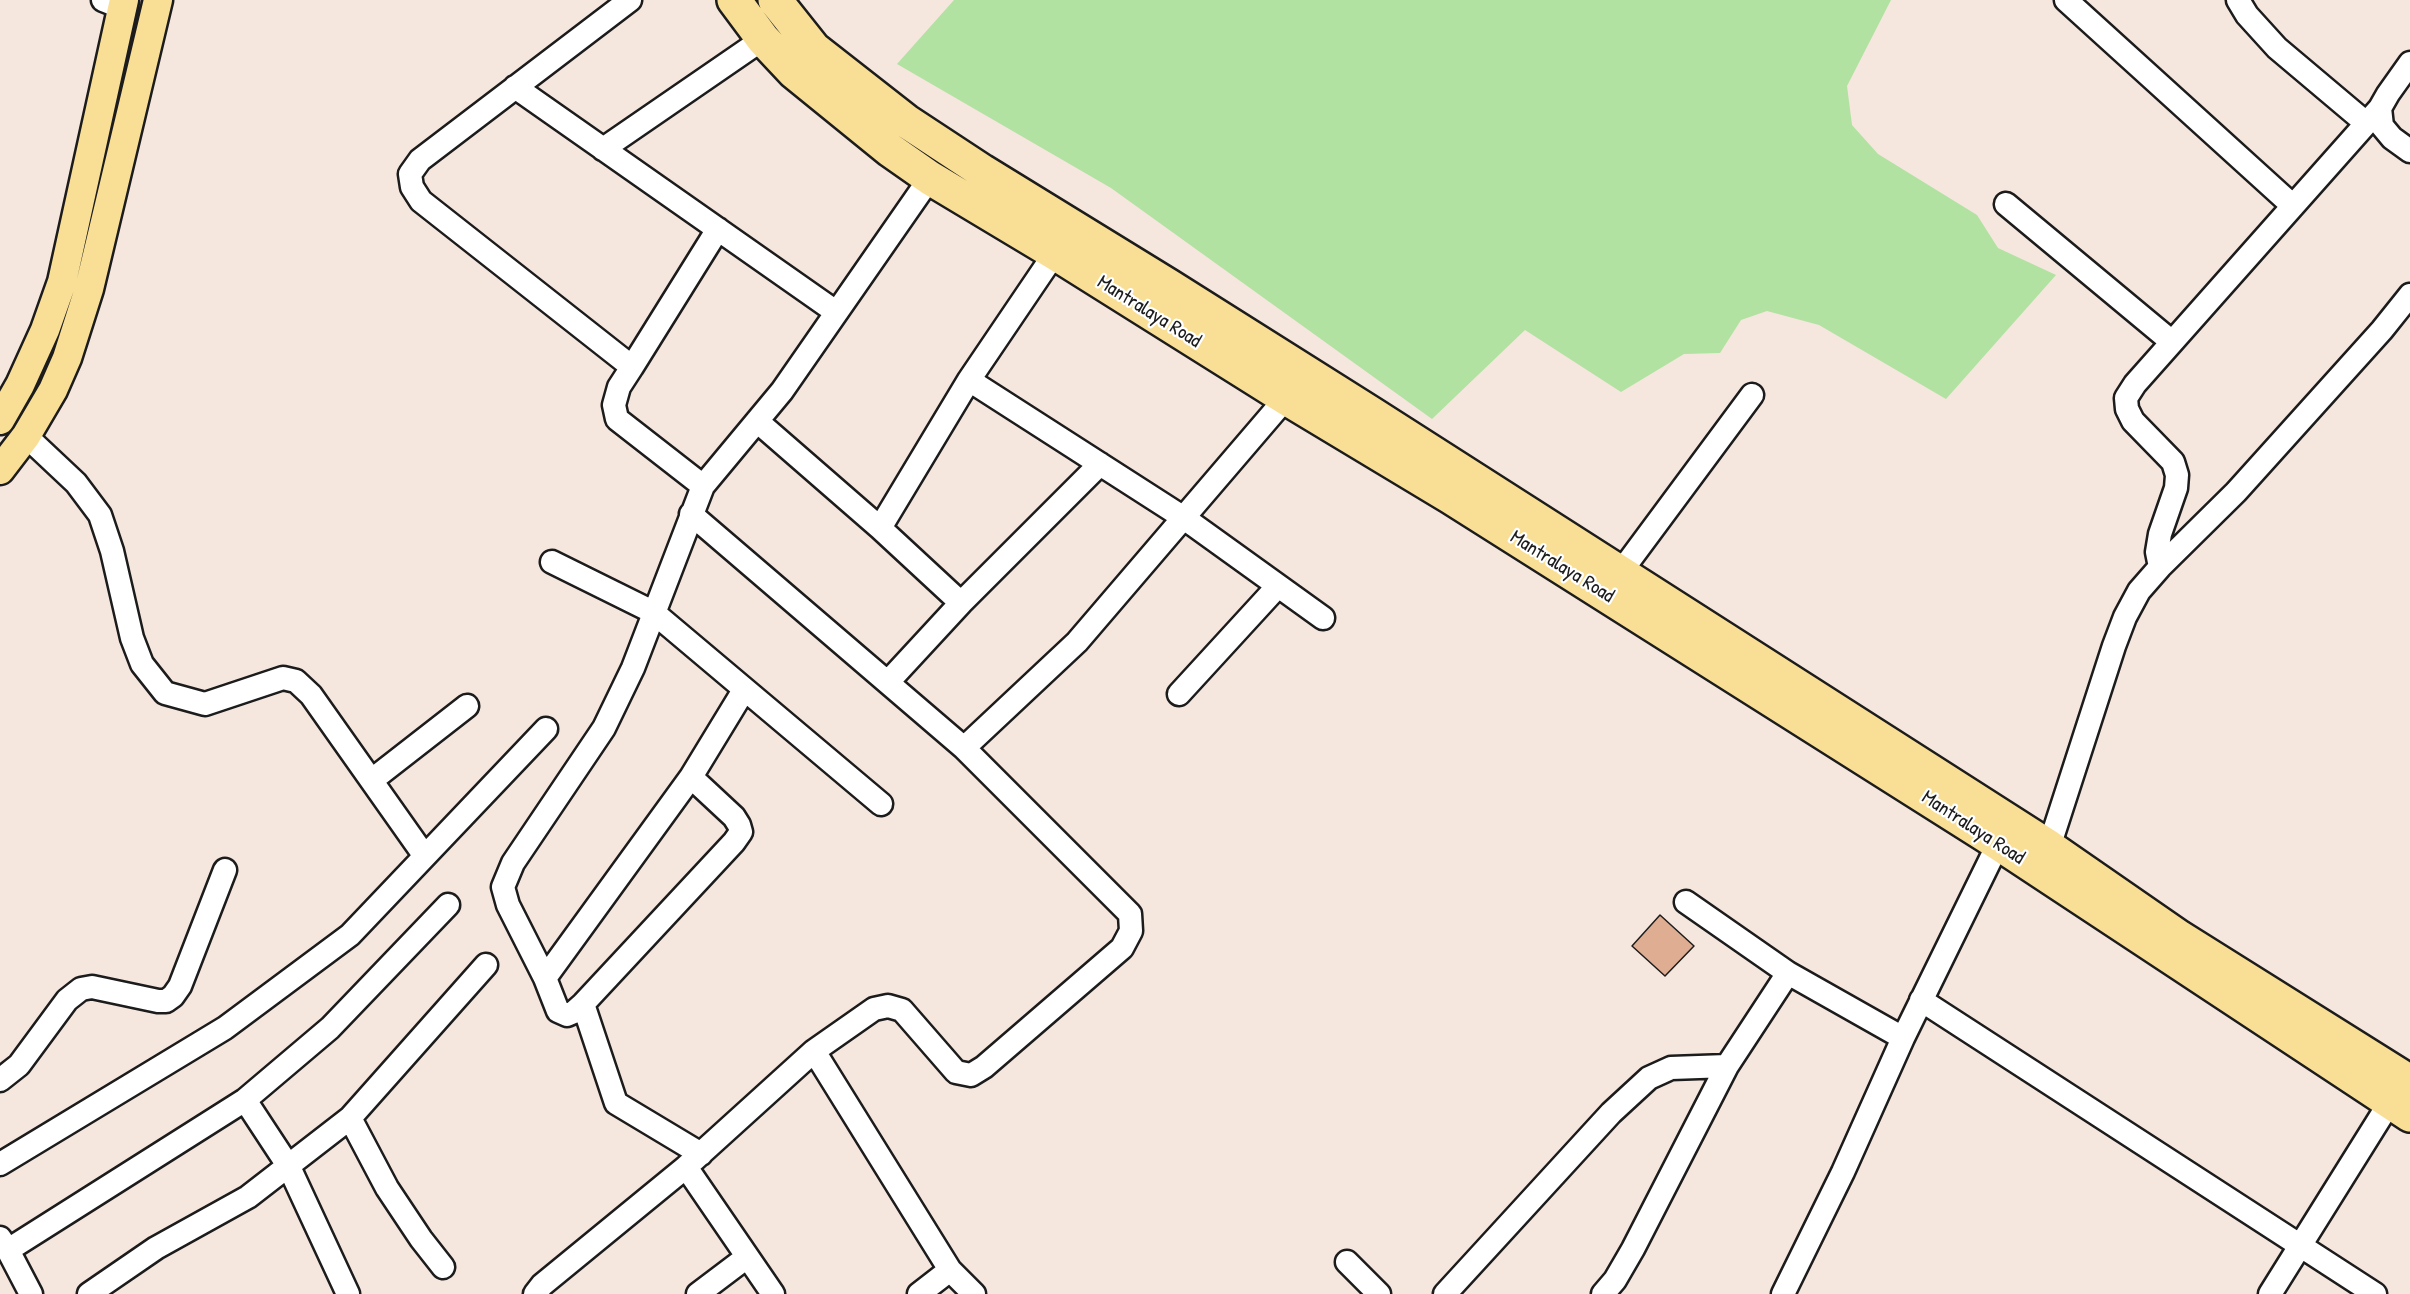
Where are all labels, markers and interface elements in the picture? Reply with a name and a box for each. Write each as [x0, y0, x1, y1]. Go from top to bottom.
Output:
street label: Mantralaya Road [1093, 271, 1205, 353]
street label: Mantralaya Road [1506, 526, 1618, 608]
street label: Mantralaya Road [1917, 786, 2029, 870]

